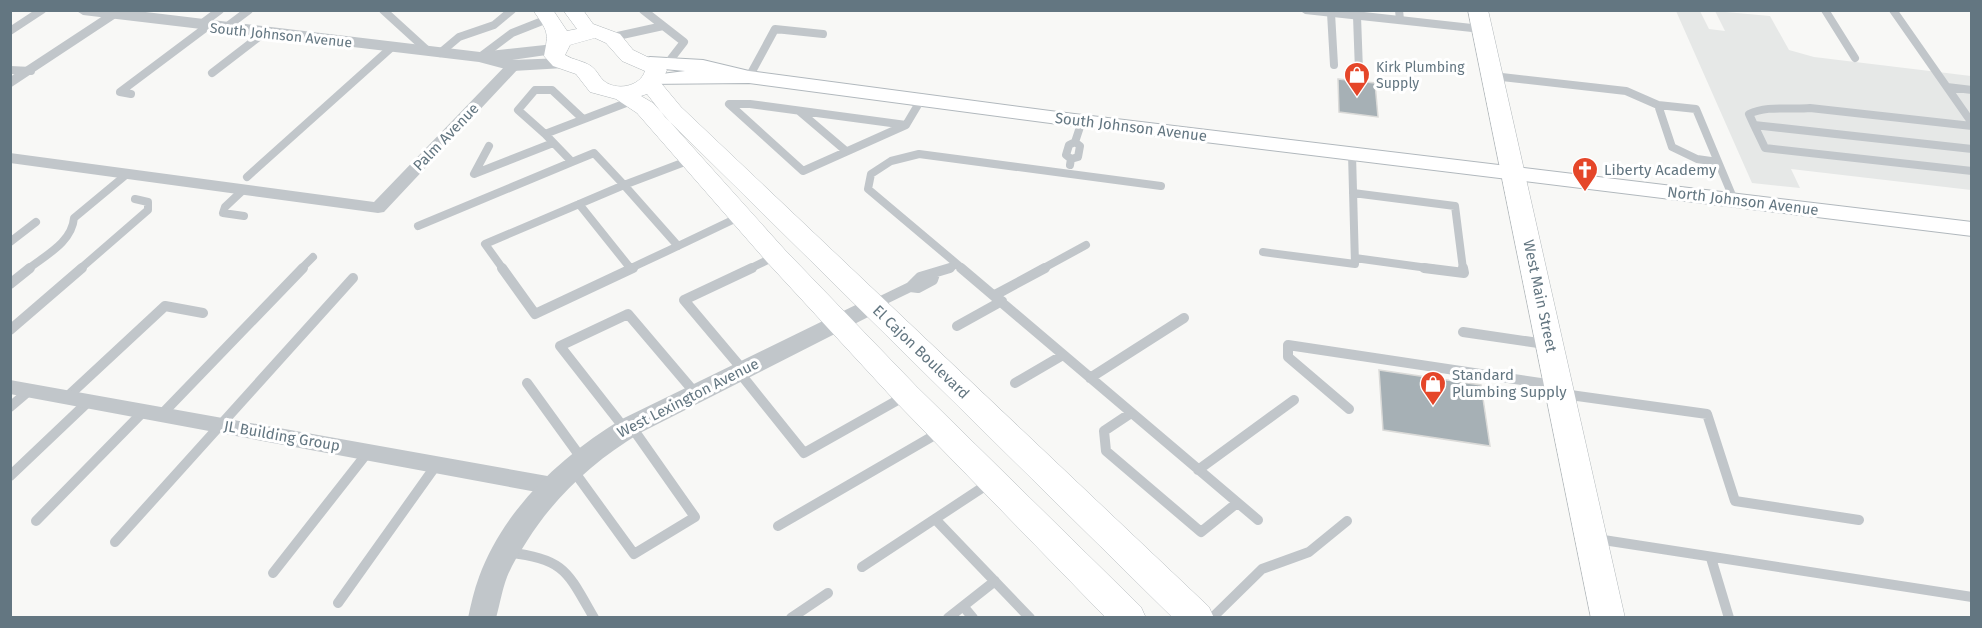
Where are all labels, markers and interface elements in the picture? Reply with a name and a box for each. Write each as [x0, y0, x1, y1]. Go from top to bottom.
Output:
street label: South Johnson Avenue [209, 20, 353, 51]
place label: Kirk Plumbing Supply [1376, 59, 1465, 92]
shop icon: Kirk Plumbing Supply [1342, 60, 1372, 98]
street label: Palm Avenue [409, 99, 483, 175]
street label: South Johnson Avenue [1054, 109, 1208, 145]
church icon: Liberty Academy [1570, 155, 1600, 193]
place label: Liberty Academy [1604, 161, 1717, 179]
street label: North Johnson Avenue [1666, 183, 1820, 219]
street label: West Main Street [1519, 238, 1561, 354]
street label: El Cajon Boulevard [869, 301, 973, 403]
street label: West Lexington Avenue [614, 354, 762, 442]
place label: Standard Plumbing Supply [1452, 366, 1567, 401]
shop icon: Standard Plumbing Supply [1418, 369, 1448, 407]
street label: JL Building Group [223, 417, 341, 455]

